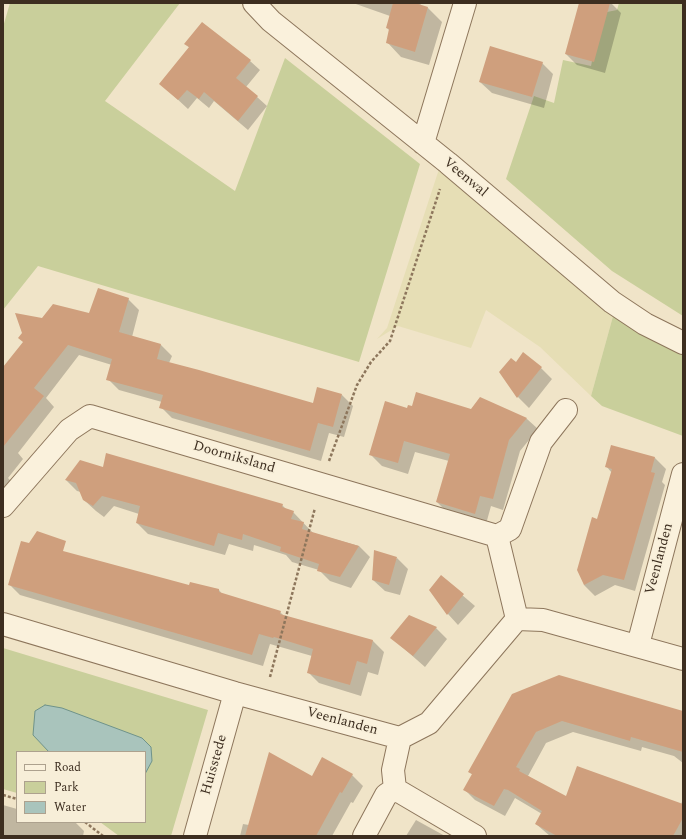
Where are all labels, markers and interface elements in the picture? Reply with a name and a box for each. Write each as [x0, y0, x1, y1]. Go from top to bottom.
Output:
street label: Veenwal [439, 155, 491, 201]
street label: Doorniksland [191, 438, 277, 478]
street label: Veenlanden [642, 521, 678, 597]
street label: Veenlanden [304, 704, 380, 740]
street label: Huisstede [198, 733, 232, 797]
legend [16, 751, 146, 823]
text: Road [54, 758, 81, 777]
text: Park [54, 778, 79, 797]
text: Water [54, 798, 86, 817]

